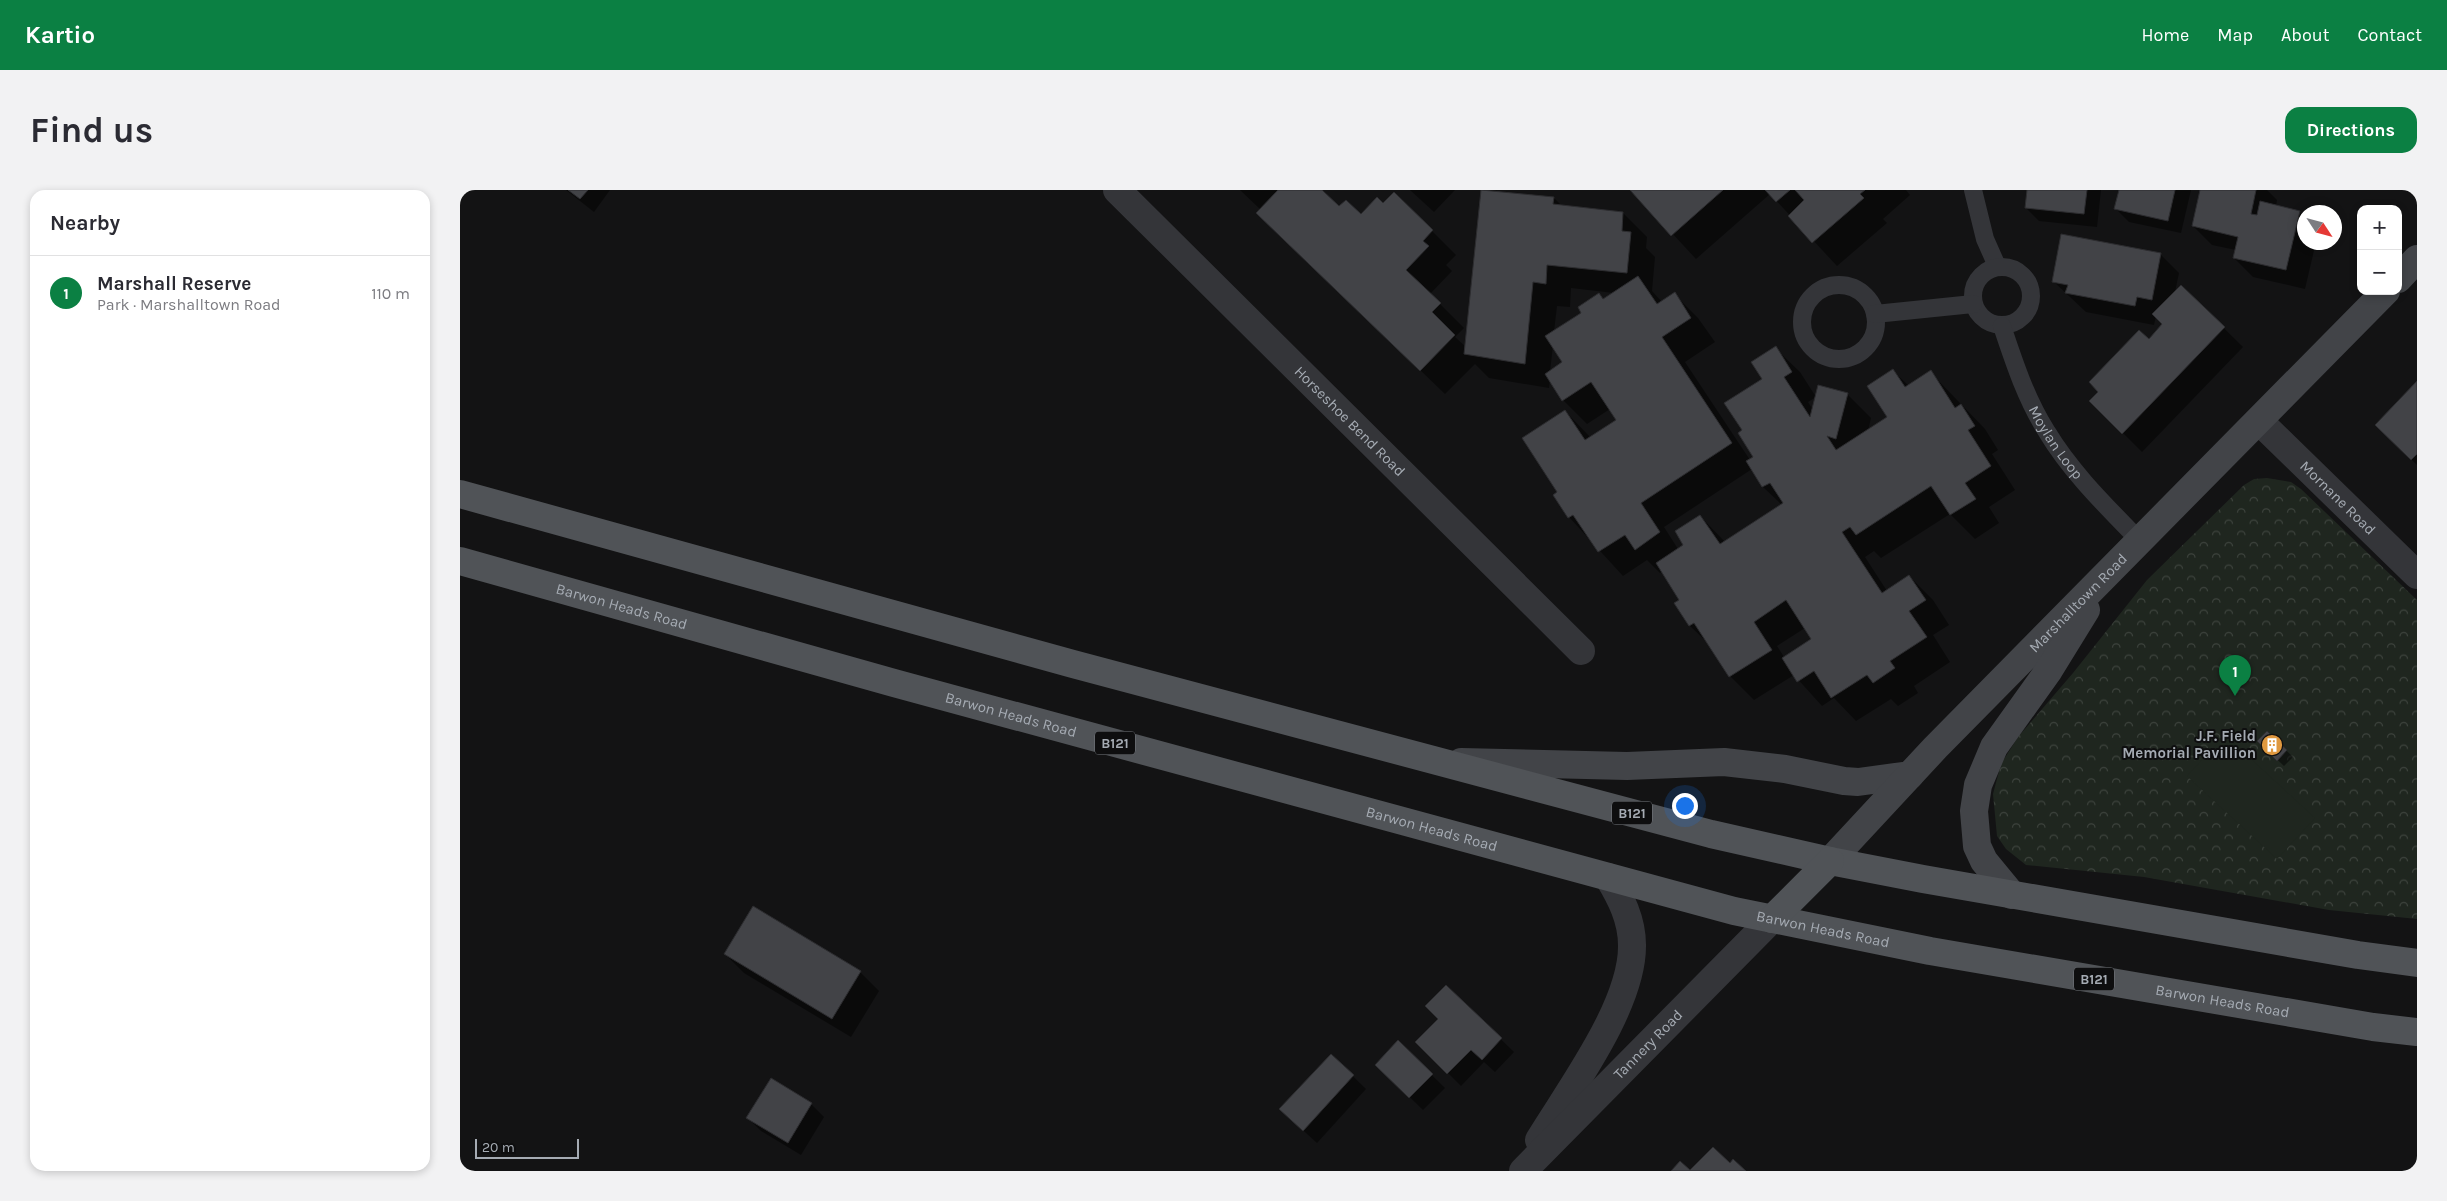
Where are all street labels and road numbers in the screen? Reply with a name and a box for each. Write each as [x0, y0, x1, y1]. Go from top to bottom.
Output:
street label: Horseshoe Bend Road [1291, 362, 1409, 480]
street label: Moylan Loop [2025, 403, 2087, 483]
street label: Mornane Road [2296, 457, 2379, 539]
street label: Marshalltown Road [2025, 550, 2131, 656]
street label: Barwon Heads Road [554, 579, 689, 633]
street label: Barwon Heads Road [943, 688, 1079, 741]
road number: B121 [1095, 732, 1135, 754]
road number: B121 [1612, 802, 1652, 824]
street label: Barwon Heads Road [1364, 803, 1500, 855]
street label: Barwon Heads Road [1755, 907, 1891, 952]
road number: B121 [2074, 968, 2114, 991]
street label: Barwon Heads Road [2154, 981, 2291, 1022]
street label: Tannery Road [1610, 1006, 1686, 1083]

